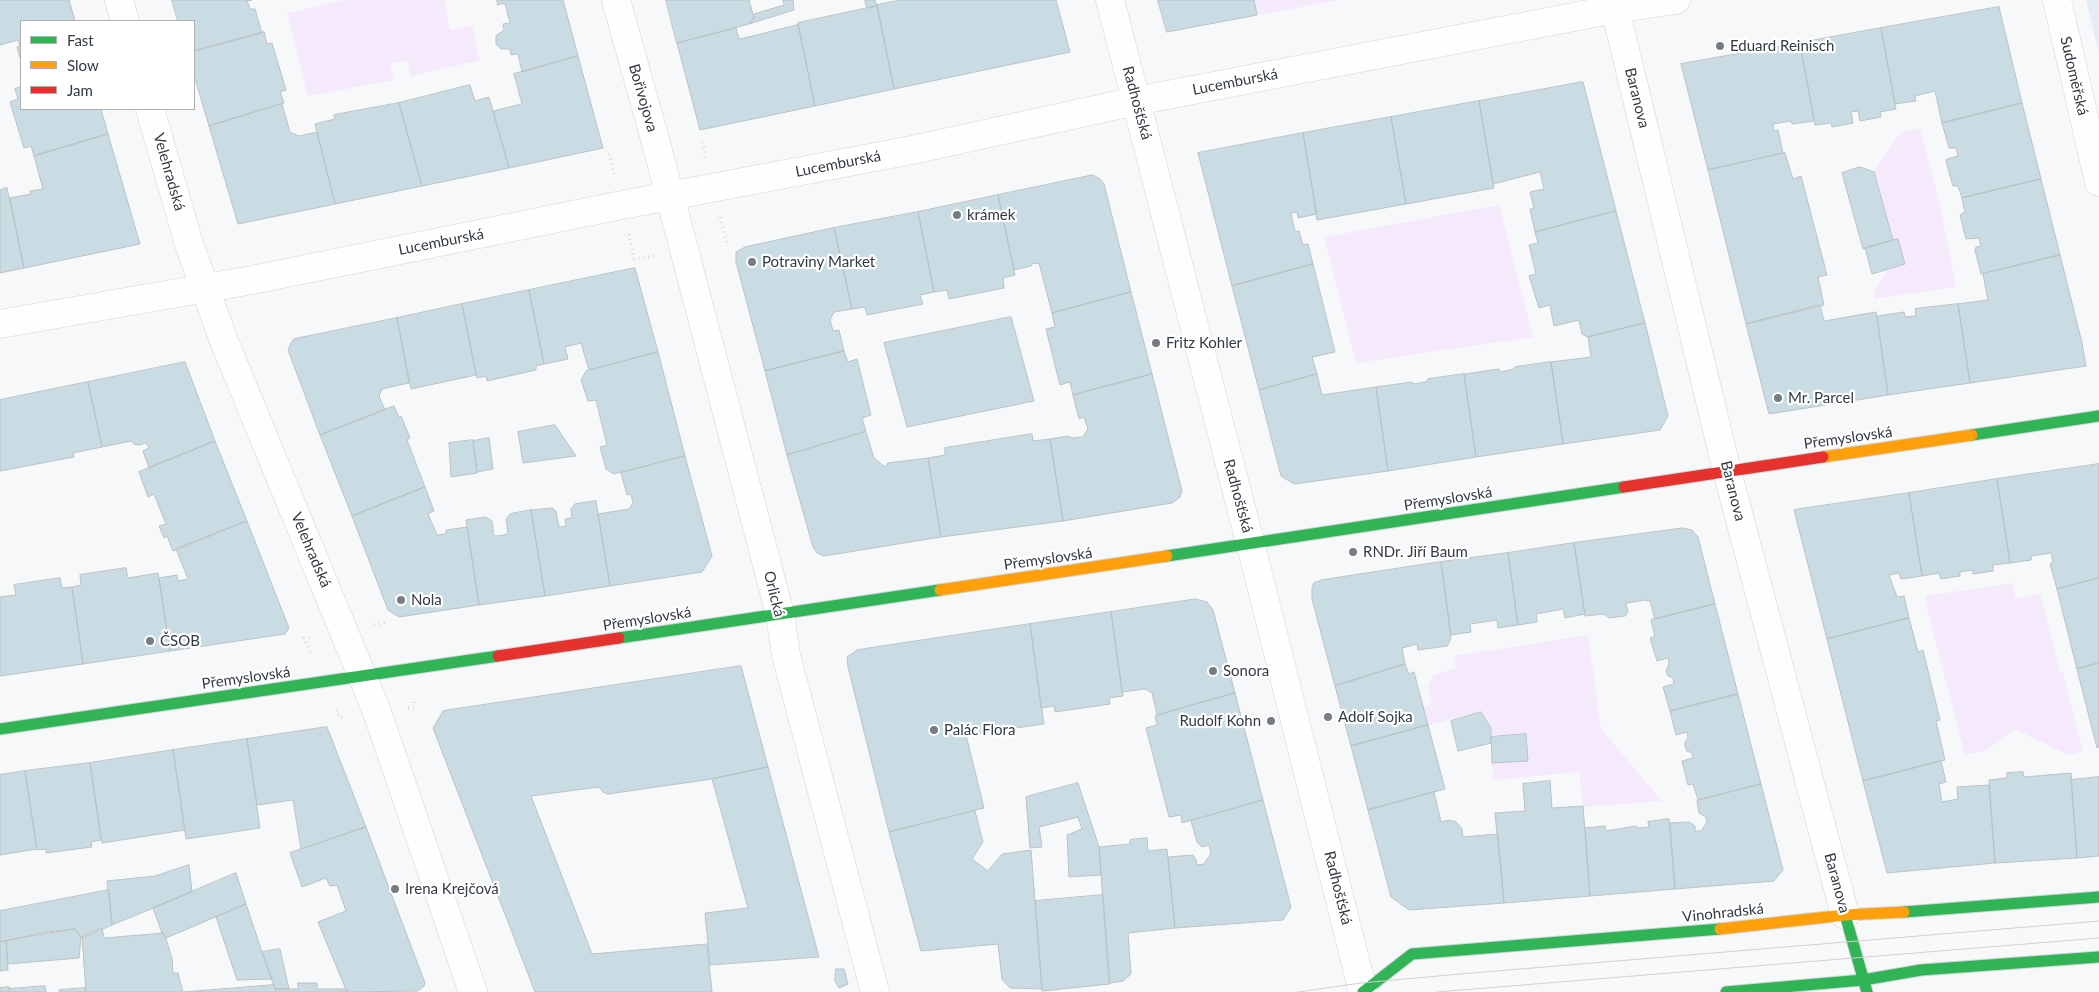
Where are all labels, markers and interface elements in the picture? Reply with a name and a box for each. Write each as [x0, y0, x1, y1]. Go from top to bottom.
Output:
legend [20, 20, 195, 110]
text: Fast [67, 31, 94, 49]
street label: Sudoměřská [2056, 35, 2092, 117]
place label: Eduard Reinisch [1730, 37, 1834, 55]
marker: Eduard Reinisch [1714, 40, 1726, 52]
text: Slow [67, 56, 99, 74]
street label: Bořivojova [625, 62, 661, 134]
street label: Radhošťská [1119, 64, 1155, 142]
street label: Lucemburská [1191, 65, 1279, 99]
street label: Baranova [1621, 66, 1653, 130]
text: Jam [67, 81, 93, 99]
street label: Velehradská [149, 131, 189, 213]
street label: Lucemburská [794, 147, 882, 181]
place label: krámek [967, 206, 1015, 224]
marker: krámek [951, 209, 963, 221]
street label: Lucemburská [397, 225, 485, 259]
place label: Potraviny Market [762, 253, 875, 271]
marker: Potraviny Market [746, 256, 758, 268]
place label: Fritz Kohler [1166, 334, 1242, 352]
marker: Fritz Kohler [1150, 337, 1162, 349]
place label: Mr. Parcel [1788, 389, 1854, 407]
marker: Mr. Parcel [1772, 392, 1784, 404]
street label: Přemyslovská [1803, 423, 1893, 453]
street label: Radhošťská [1220, 457, 1256, 535]
street label: Baranova [1717, 459, 1749, 523]
street label: Přemyslovská [1403, 483, 1493, 515]
street label: Velehradská [287, 510, 335, 590]
place label: RNDr. Jiří Baum [1363, 543, 1468, 561]
street label: Přemyslovská [1003, 544, 1093, 574]
marker: RNDr. Jiří Baum [1347, 546, 1359, 558]
street label: Orlická [760, 569, 788, 619]
place label: Nola [411, 591, 442, 609]
marker: Nola [395, 594, 407, 606]
street label: Přemyslovská [602, 603, 692, 635]
place label: ČSOB [160, 632, 200, 650]
marker: ČSOB [144, 635, 156, 647]
place label: Sonora [1223, 662, 1269, 680]
street label: Přemyslovská [201, 663, 291, 693]
marker: Sonora [1207, 665, 1219, 677]
place label: Adolf Sojka [1338, 708, 1413, 726]
marker: Adolf Sojka [1322, 711, 1334, 723]
place label: Rudolf Kohn [1179, 712, 1261, 730]
marker: Rudolf Kohn [1265, 715, 1277, 727]
place label: Palác Flora [944, 721, 1015, 739]
marker: Palác Flora [928, 724, 940, 736]
street label: Radhošťská [1320, 849, 1356, 927]
street label: Baranova [1820, 851, 1854, 915]
place label: Irena Krejčová [405, 880, 499, 898]
marker: Irena Krejčová [389, 883, 401, 895]
street label: Vinohradská [1681, 900, 1765, 926]

